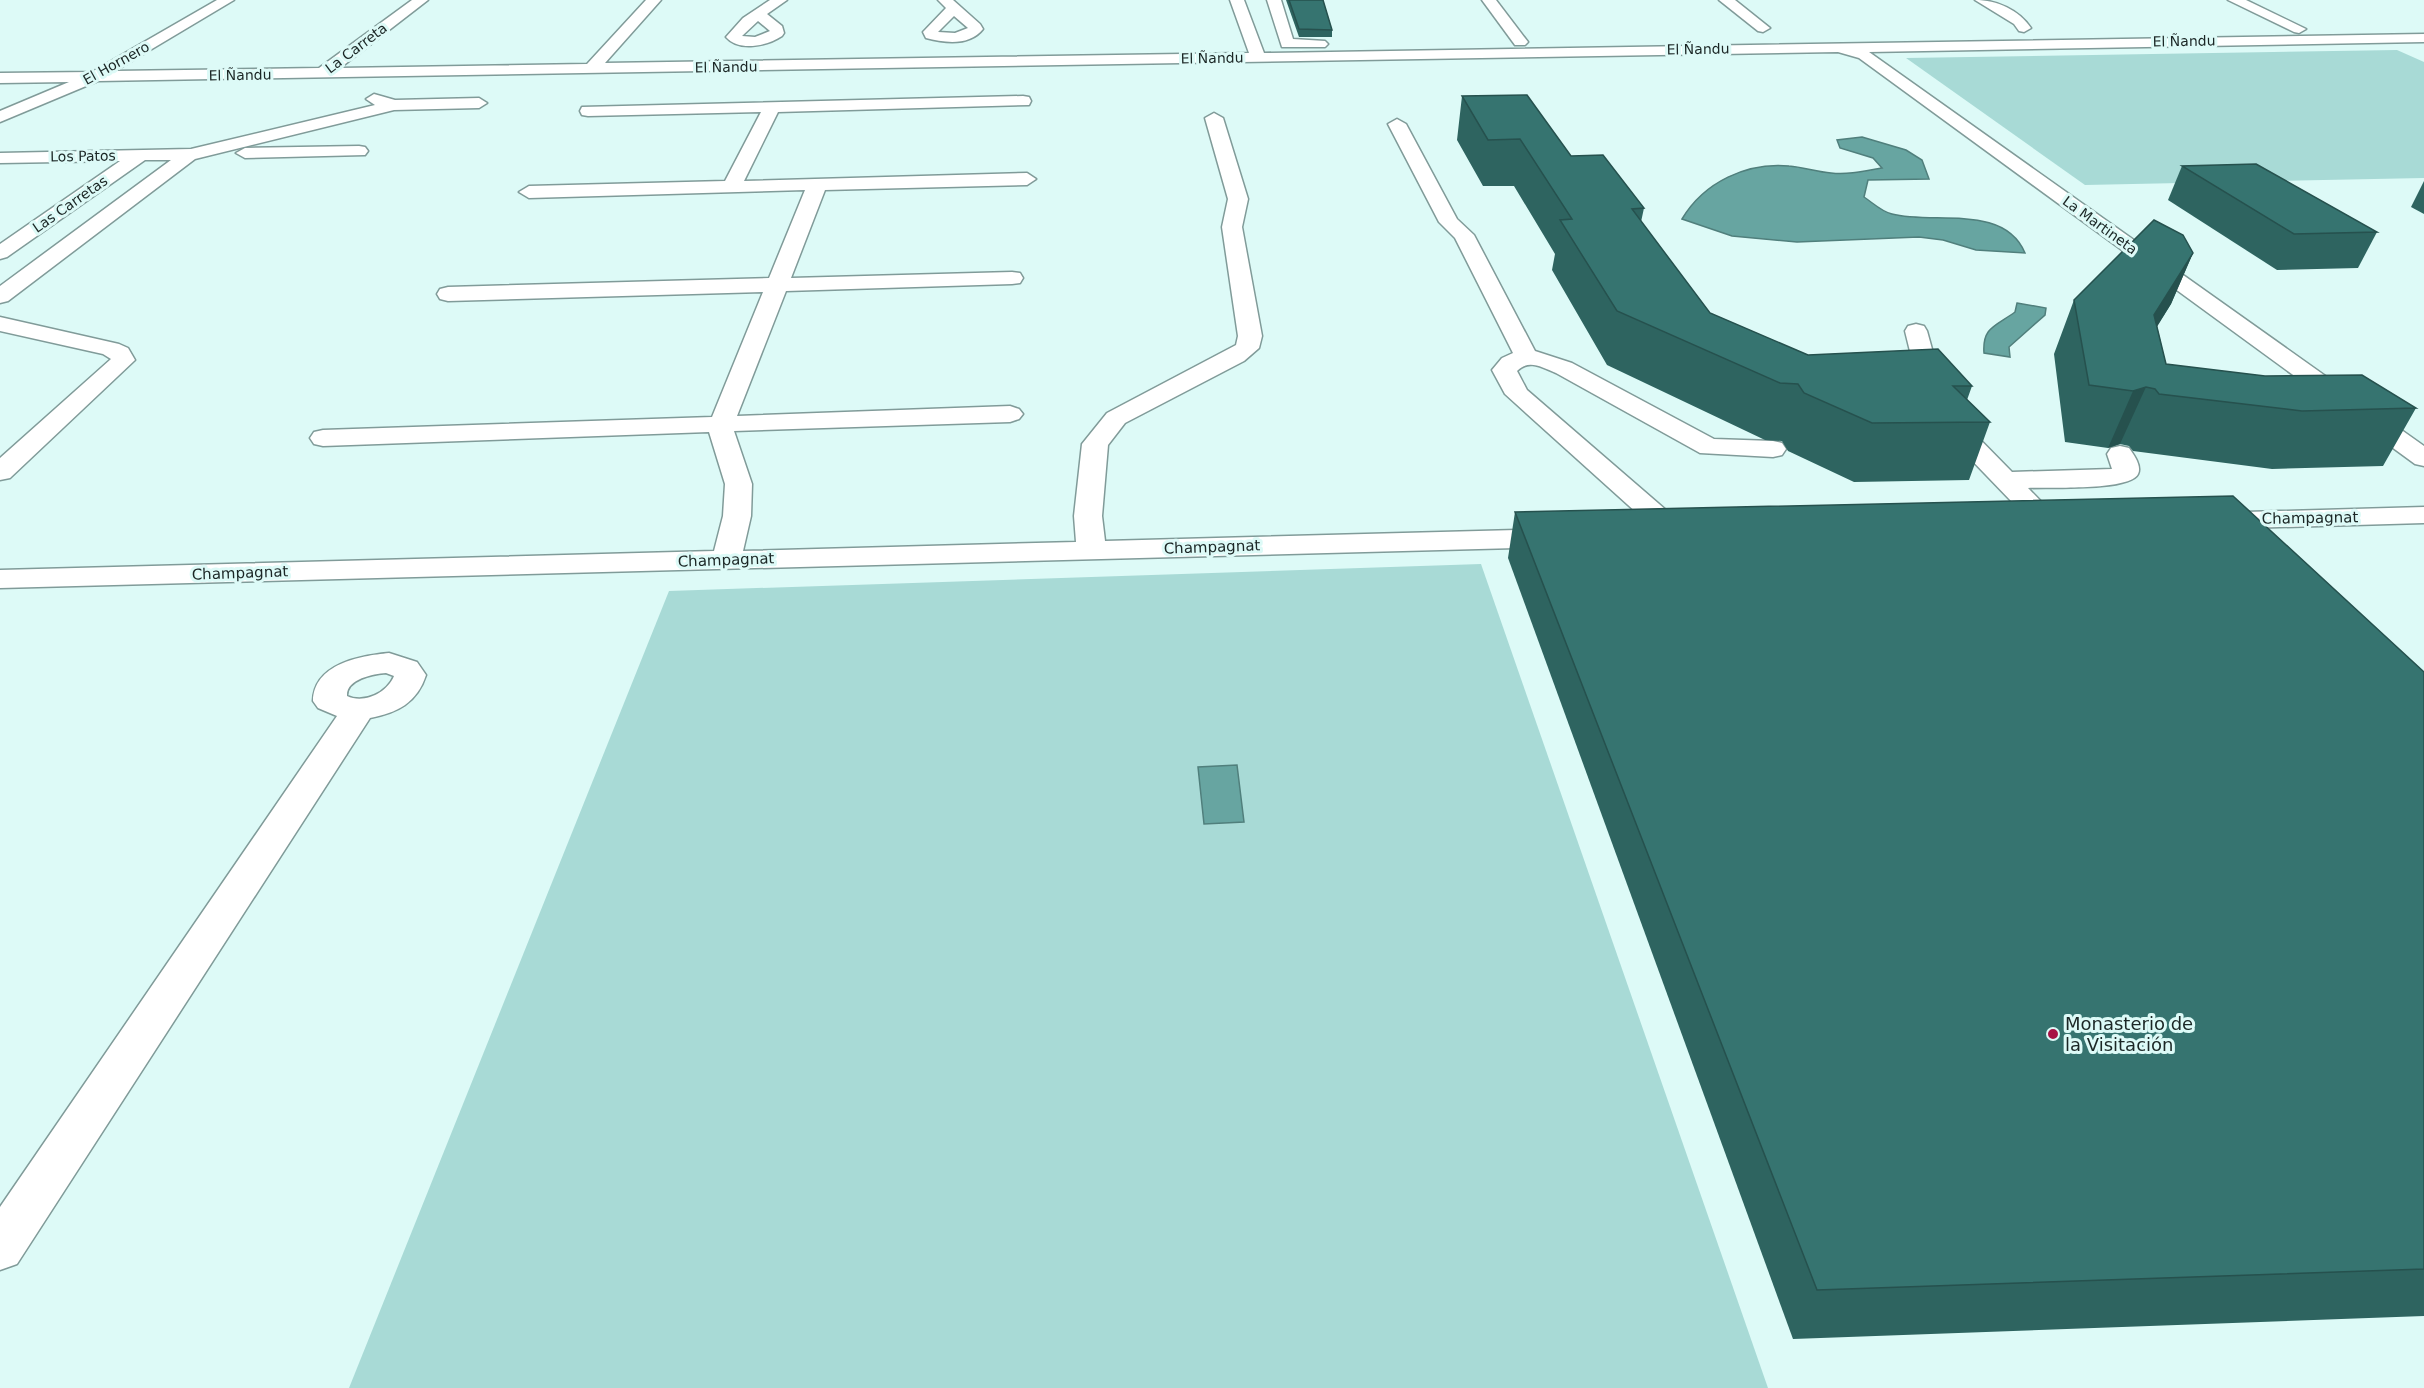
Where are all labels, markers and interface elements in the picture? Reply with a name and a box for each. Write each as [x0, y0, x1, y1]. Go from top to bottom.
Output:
street label: La Carreta [322, 20, 390, 76]
street label: El Ñandu [2152, 32, 2216, 50]
street label: El Hornero [80, 38, 152, 88]
street label: El Ñandu [1666, 40, 1730, 58]
street label: El Ñandu [1180, 49, 1244, 67]
street label: El Ñandu [694, 58, 758, 76]
street label: El Ñandu [208, 66, 272, 84]
street label: Los Patos [50, 147, 116, 165]
street label: Las Carretas [30, 172, 110, 236]
street label: La Martineta [2060, 193, 2140, 257]
street label: Champagnat [2262, 508, 2359, 528]
street label: Champagnat [1163, 536, 1261, 558]
street label: Champagnat [677, 549, 775, 571]
street label: Champagnat [191, 562, 289, 584]
place label: Monasterio de la Visitación [2065, 1013, 2193, 1055]
marker: Monasterio de la Visitación [2046, 1027, 2060, 1041]

